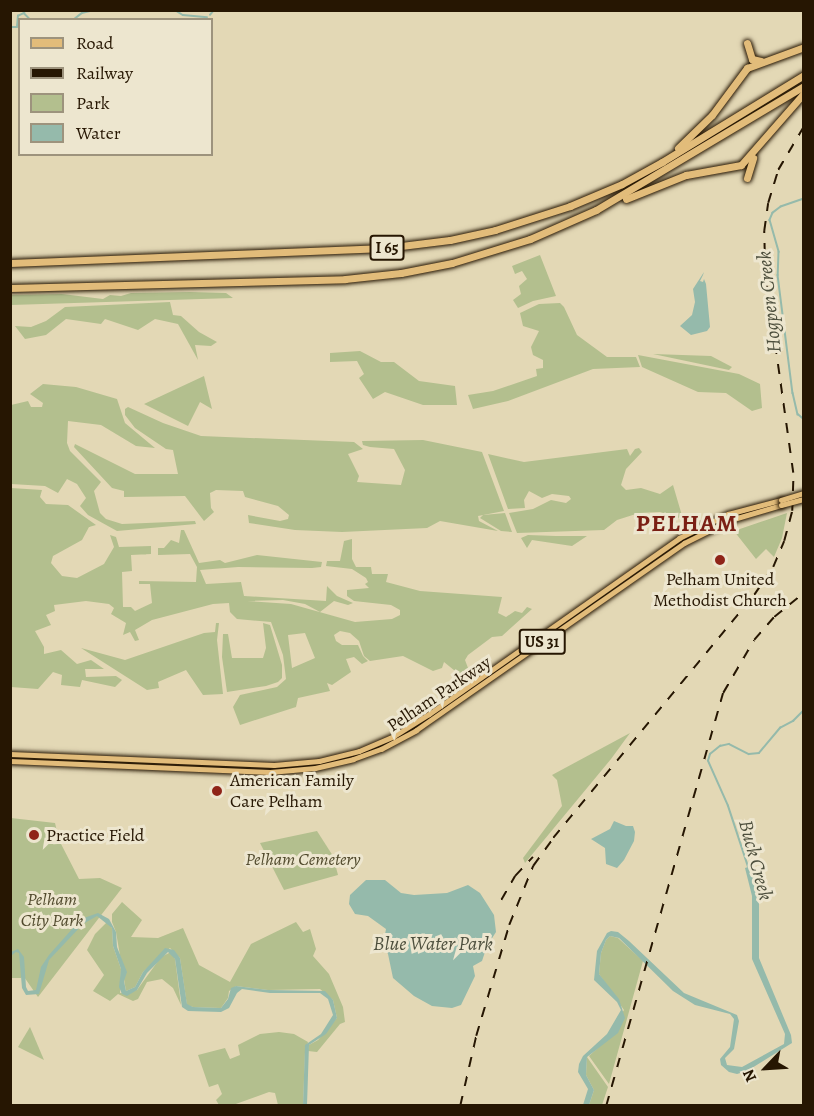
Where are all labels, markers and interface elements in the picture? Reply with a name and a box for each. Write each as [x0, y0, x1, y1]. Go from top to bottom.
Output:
legend [18, 18, 213, 156]
text: Road [76, 31, 113, 55]
text: Railway [76, 61, 133, 85]
text: Park [76, 91, 110, 115]
text: Water [76, 121, 121, 145]
road number: I 65 [369, 235, 405, 261]
water label: Hogpen Creek [752, 250, 786, 354]
district label: PELHAM [636, 510, 738, 538]
marker: Pelham United Methodist Church [713, 553, 727, 567]
place label: Pelham United Methodist Church [653, 569, 787, 612]
road number: US 31 [518, 629, 566, 655]
street label: Pelham Parkway [383, 651, 495, 737]
place label: American Family Care Pelham [230, 770, 354, 812]
marker: American Family Care Pelham [208, 782, 226, 800]
water label: Buck Creek [734, 817, 778, 903]
place label: Practice Field [46, 824, 145, 846]
marker: Practice Field [27, 828, 41, 842]
park label: Pelham Cemetery [245, 848, 361, 870]
park label: Pelham City Park [21, 889, 83, 932]
water label: Blue Water Park [373, 931, 493, 955]
north arrow [736, 1038, 796, 1098]
text: N [737, 1066, 762, 1086]

